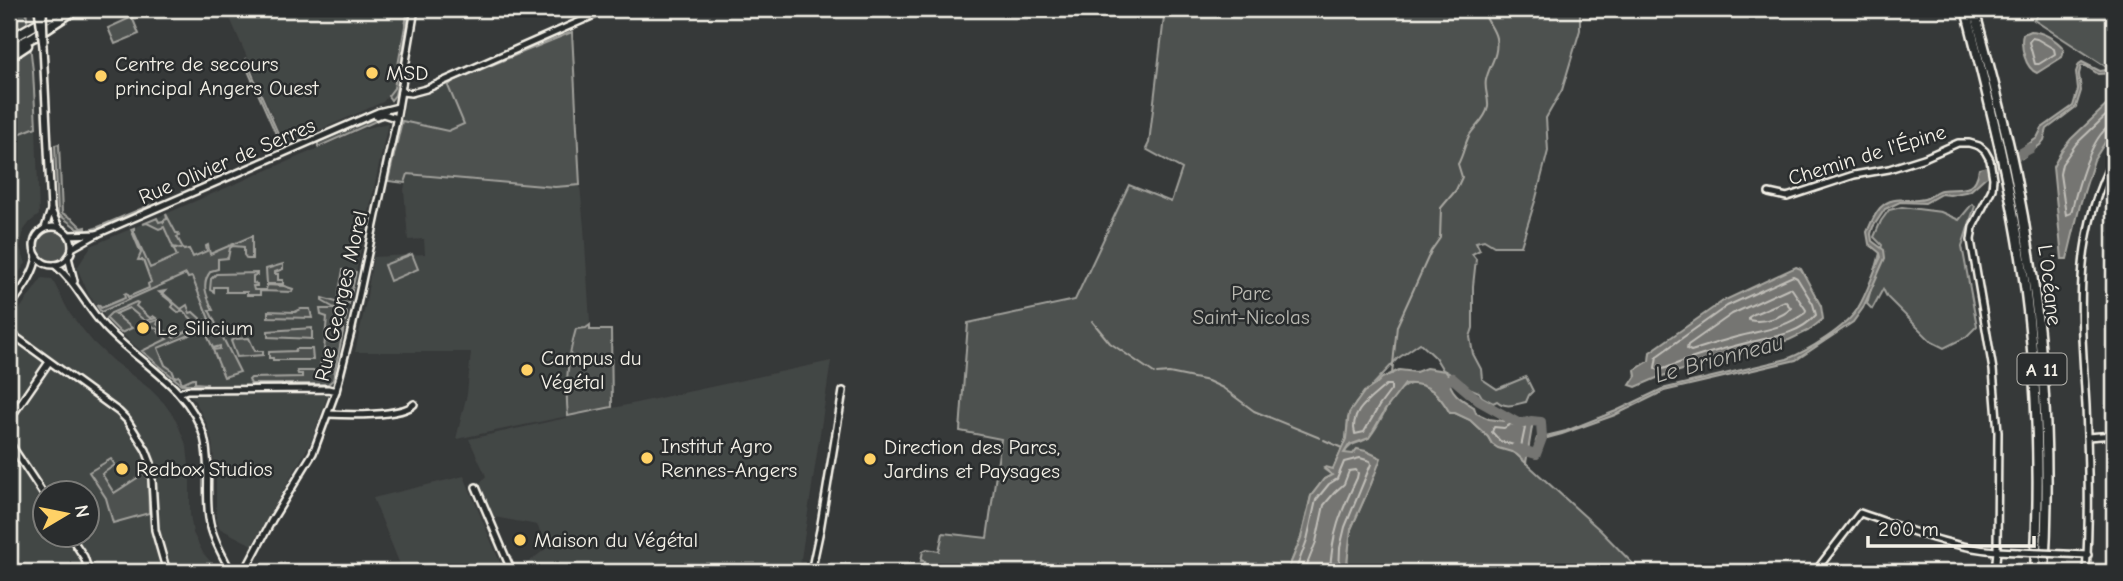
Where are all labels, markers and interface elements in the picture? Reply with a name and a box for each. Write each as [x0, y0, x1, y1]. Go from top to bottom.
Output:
place label: Centre de secours principal Angers Ouest [115, 52, 319, 100]
place label: MSD [386, 61, 428, 85]
marker: MSD [364, 65, 380, 81]
marker: Centre de secours principal Angers Ouest [93, 68, 109, 84]
street label: Rue Olivier de Serres [135, 113, 319, 209]
street label: Chemin de l'Épine [1785, 120, 1949, 190]
street label: Rue Georges Morel [310, 208, 372, 384]
street label: L’Océane [2033, 243, 2067, 327]
park label: Parc Saint-Nicolas [1192, 281, 1310, 329]
place label: Le Silicium [157, 316, 253, 340]
marker: Le Silicium [135, 320, 151, 336]
water label: Le Brionneau [1652, 328, 1787, 389]
place label: Campus du Végétal [541, 346, 642, 394]
road number: A 11 [2018, 354, 2066, 384]
marker: Campus du Végétal [519, 362, 535, 378]
place label: Institut Agro Rennes-Angers [661, 434, 797, 482]
place label: Direction des Parcs, Jardins et Paysages [884, 435, 1060, 483]
marker: Institut Agro Rennes-Angers [639, 450, 655, 466]
marker: Direction des Parcs, Jardins et Paysages [862, 451, 878, 467]
place label: Redbox Studios [136, 457, 273, 481]
marker: Redbox Studios [114, 461, 130, 477]
north arrow [32, 480, 102, 550]
text: N [70, 503, 94, 519]
scale bar [1868, 504, 2034, 548]
text: 200 m [1878, 517, 1939, 541]
place label: Maison du Végétal [534, 528, 698, 552]
marker: Maison du Végétal [512, 532, 528, 548]

